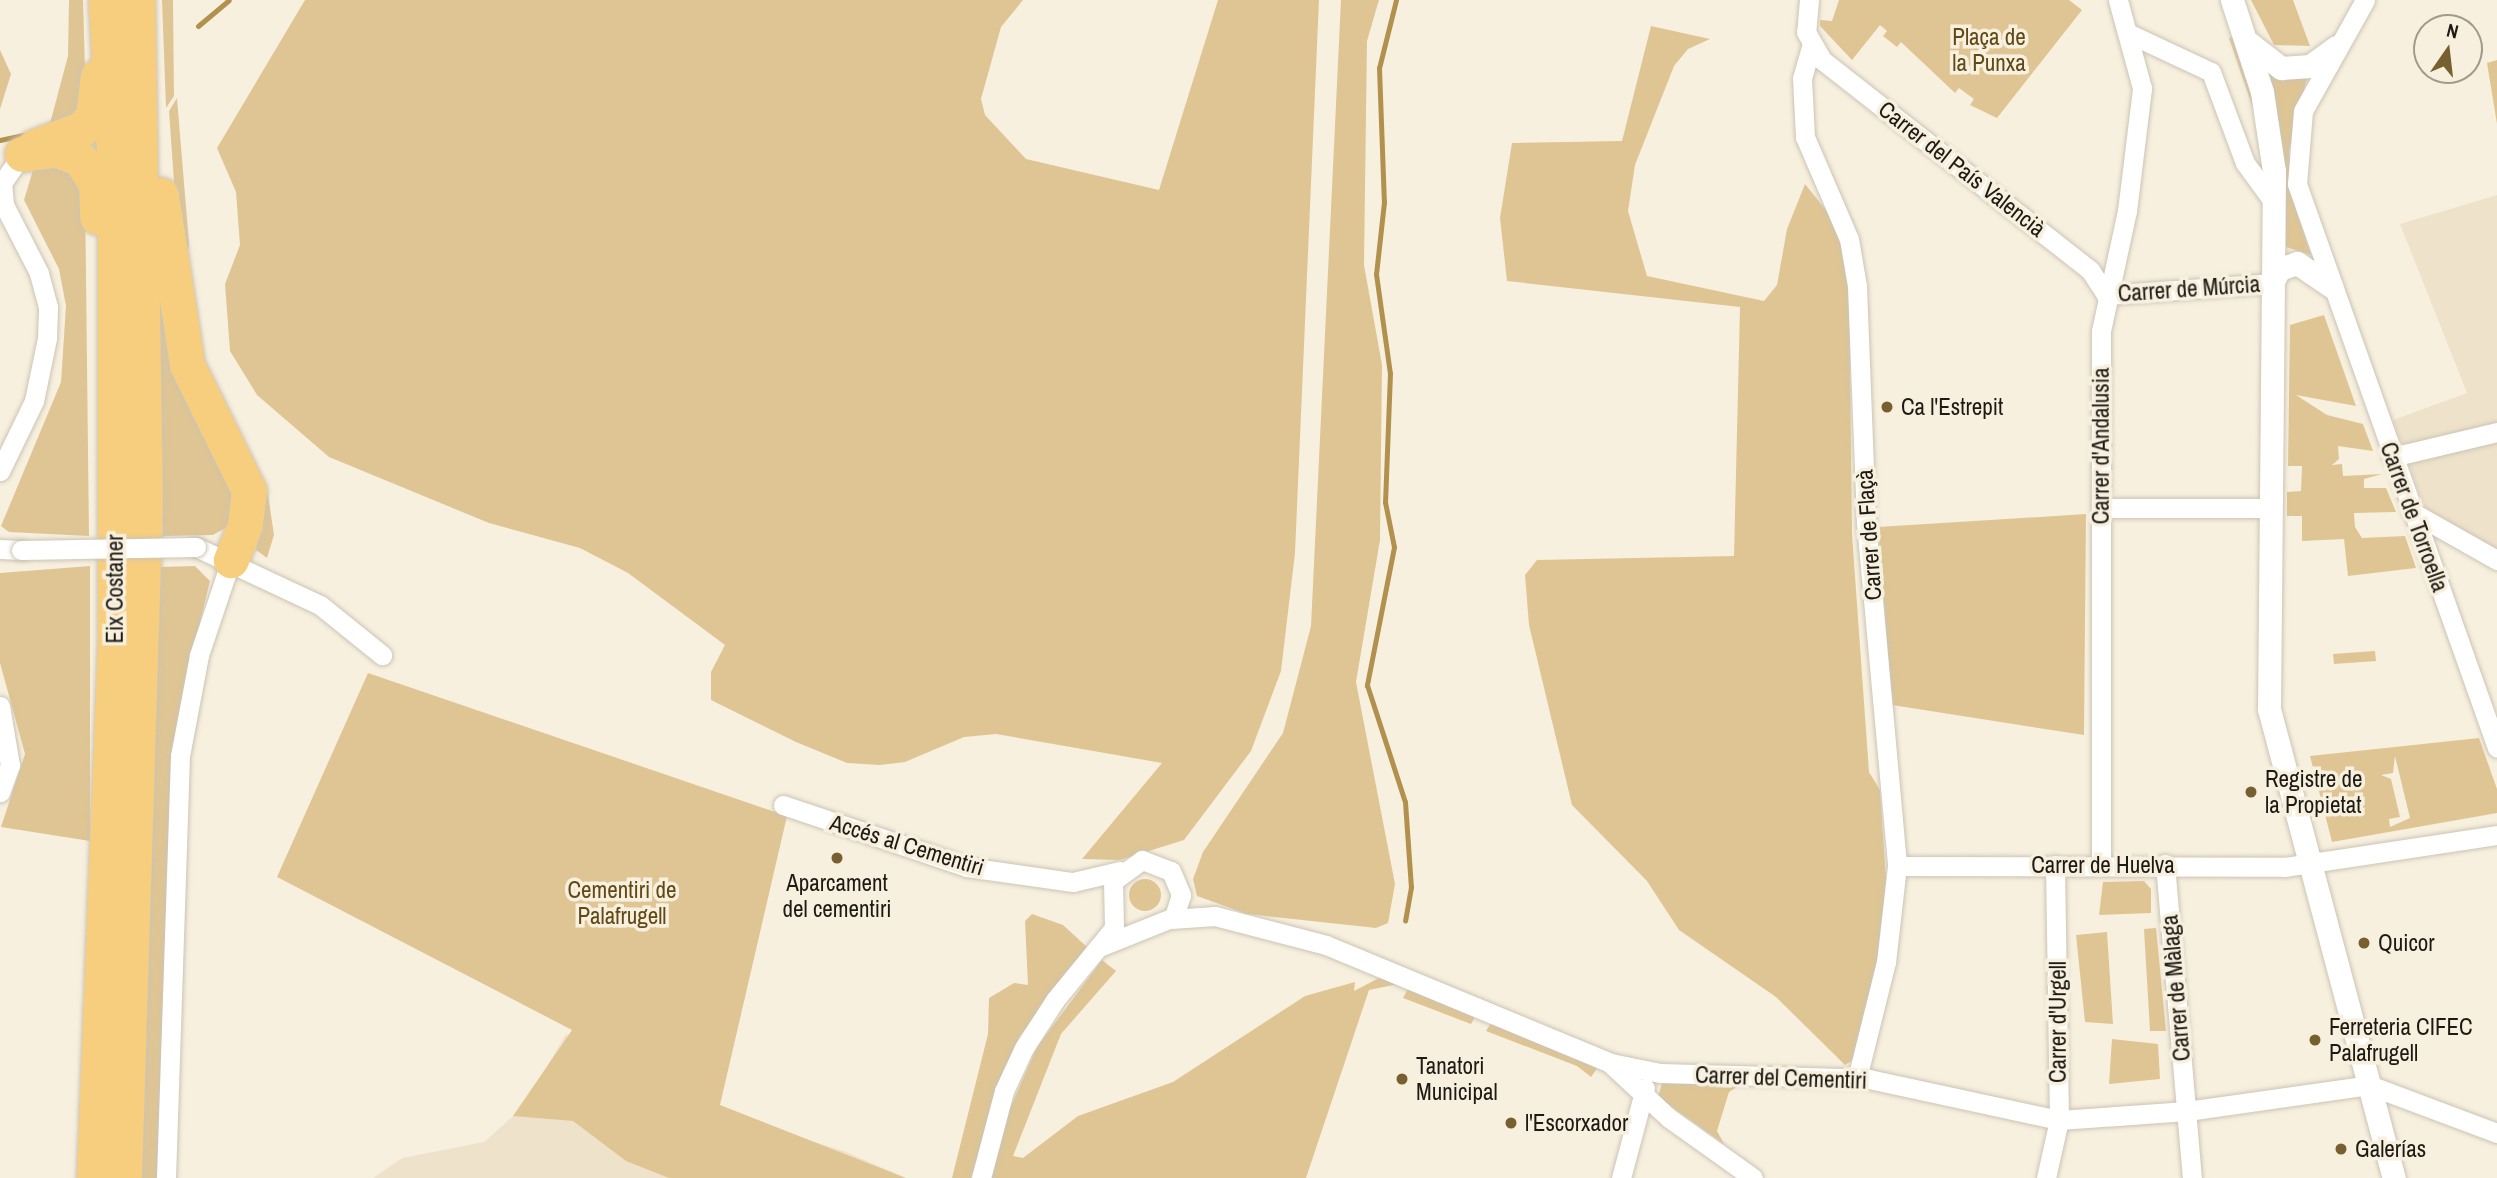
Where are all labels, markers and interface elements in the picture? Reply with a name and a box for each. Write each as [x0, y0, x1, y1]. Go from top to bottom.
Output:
north arrow [2413, 14, 2483, 84]
text: N [2444, 17, 2461, 45]
park label: Plaça de la Punxa [1952, 23, 2026, 77]
street label: Carrer del País Valencià [1873, 95, 2051, 243]
street label: Carrer de Múrcia [2117, 270, 2261, 308]
street label: Carrer d'Andalusia [2087, 368, 2115, 524]
place label: Ca l'Estrepit [1901, 393, 2003, 421]
marker: Ca l'Estrepit [1879, 399, 1895, 415]
street label: Carrer de Torroella [2374, 438, 2454, 596]
street label: Carrer de Flaçà [1851, 469, 1887, 601]
street label: Eix Costaner [101, 534, 129, 644]
place label: Registre de la Propietat [2265, 765, 2362, 819]
marker: Registre de la Propietat [2243, 784, 2259, 800]
street label: Accés al Cementiri [827, 809, 987, 881]
marker: Aparcament del cementiri [829, 850, 845, 866]
street label: Carrer de Huelva [2031, 851, 2175, 879]
place label: Aparcament del cementiri [782, 869, 892, 923]
park label: Cementiri de Palafrugell [567, 876, 677, 930]
street label: Carrer de Màlaga [2156, 914, 2196, 1062]
place label: Quicor [2378, 929, 2435, 957]
marker: Quicor [2356, 935, 2372, 951]
street label: Carrer d'Urgell [2044, 961, 2072, 1083]
place label: Ferreteria CIFEC Palafrugell [2329, 1013, 2473, 1067]
marker: Ferreteria CIFEC Palafrugell [2307, 1032, 2323, 1048]
place label: Tanatori Municipal [1416, 1052, 1498, 1106]
street label: Carrer del Cementiri [1695, 1061, 1867, 1095]
marker: Tanatori Municipal [1394, 1071, 1410, 1087]
place label: l'Escorxador [1525, 1109, 1628, 1137]
marker: l'Escorxador [1503, 1115, 1519, 1131]
place label: Galerías [2355, 1135, 2426, 1163]
marker: Galerías [2333, 1141, 2349, 1157]

